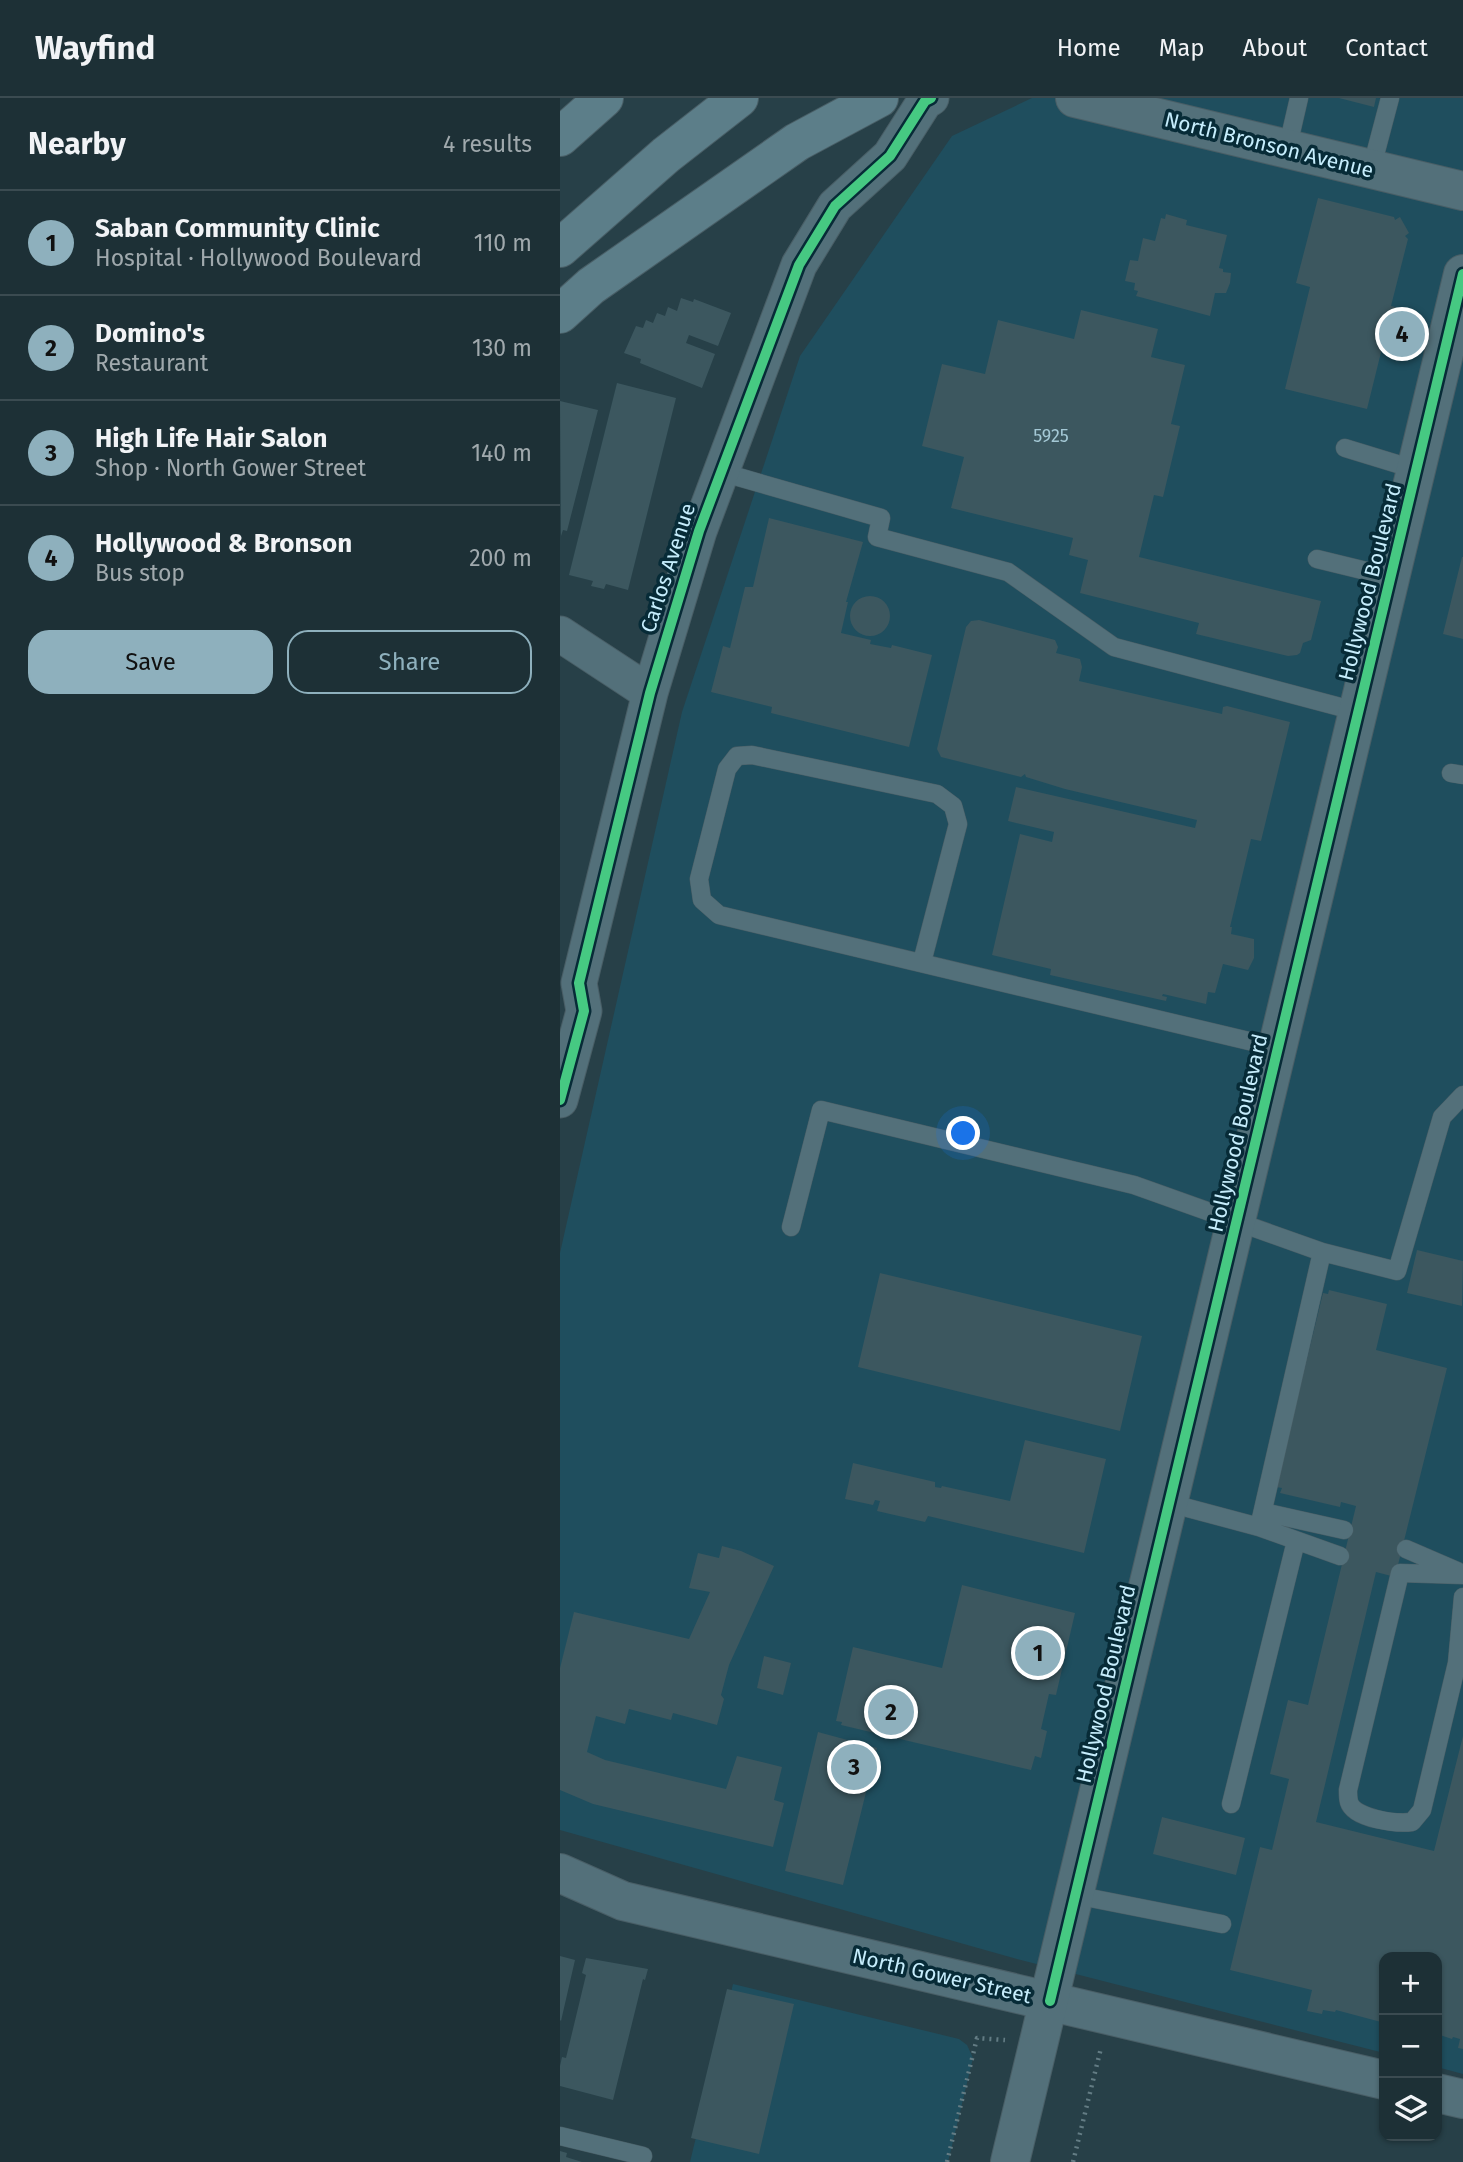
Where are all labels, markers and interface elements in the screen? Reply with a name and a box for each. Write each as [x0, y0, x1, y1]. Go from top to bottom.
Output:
text: Wayfind [35, 28, 155, 68]
text: Home [1057, 34, 1121, 62]
text: Map [1159, 34, 1205, 62]
text: About [1243, 34, 1307, 62]
text: Contact [1345, 34, 1428, 62]
street label: North Bronson Avenue [1162, 106, 1376, 184]
text: Nearby [28, 126, 126, 162]
text: 4 results [443, 130, 532, 158]
text: Saban Community Clinic [95, 213, 380, 244]
text: 1 [46, 229, 56, 257]
text: 110 m [474, 229, 532, 257]
text: Hospital · Hollywood Boulevard [95, 244, 422, 272]
pin: 4 [1379, 308, 1425, 360]
text: Domino's [95, 318, 205, 349]
text: 2 [45, 334, 57, 362]
text: 130 m [472, 334, 532, 362]
text: Restaurant [95, 349, 208, 377]
text: High Life Hair Salon [95, 423, 327, 454]
house number: 5925 [1033, 425, 1069, 447]
text: 3 [45, 439, 57, 467]
text: 140 m [471, 439, 532, 467]
text: Shop · North Gower Street [95, 454, 366, 482]
street label: Hollywood Boulevard [1333, 480, 1407, 684]
street label: Carlos Avenue [635, 500, 701, 636]
text: Hollywood & Bronson [95, 528, 352, 559]
text: 4 [45, 544, 58, 572]
text: 200 m [469, 544, 532, 572]
text: Bus stop [95, 559, 185, 587]
button: Save [28, 630, 273, 694]
button: Share [287, 630, 532, 694]
street label: Hollywood Boulevard [1203, 1031, 1273, 1235]
your location [946, 1116, 980, 1150]
street label: Hollywood Boulevard [1071, 1582, 1141, 1786]
pin: 1 [1015, 1627, 1061, 1679]
pin: 2 [868, 1686, 914, 1738]
pin: 3 [831, 1741, 877, 1793]
street label: North Gower Street [850, 1943, 1034, 2009]
map controls [1379, 1952, 1442, 2141]
button: + [1379, 1952, 1442, 2015]
button: − [1379, 2015, 1442, 2078]
button: layers [1379, 2078, 1442, 2141]

